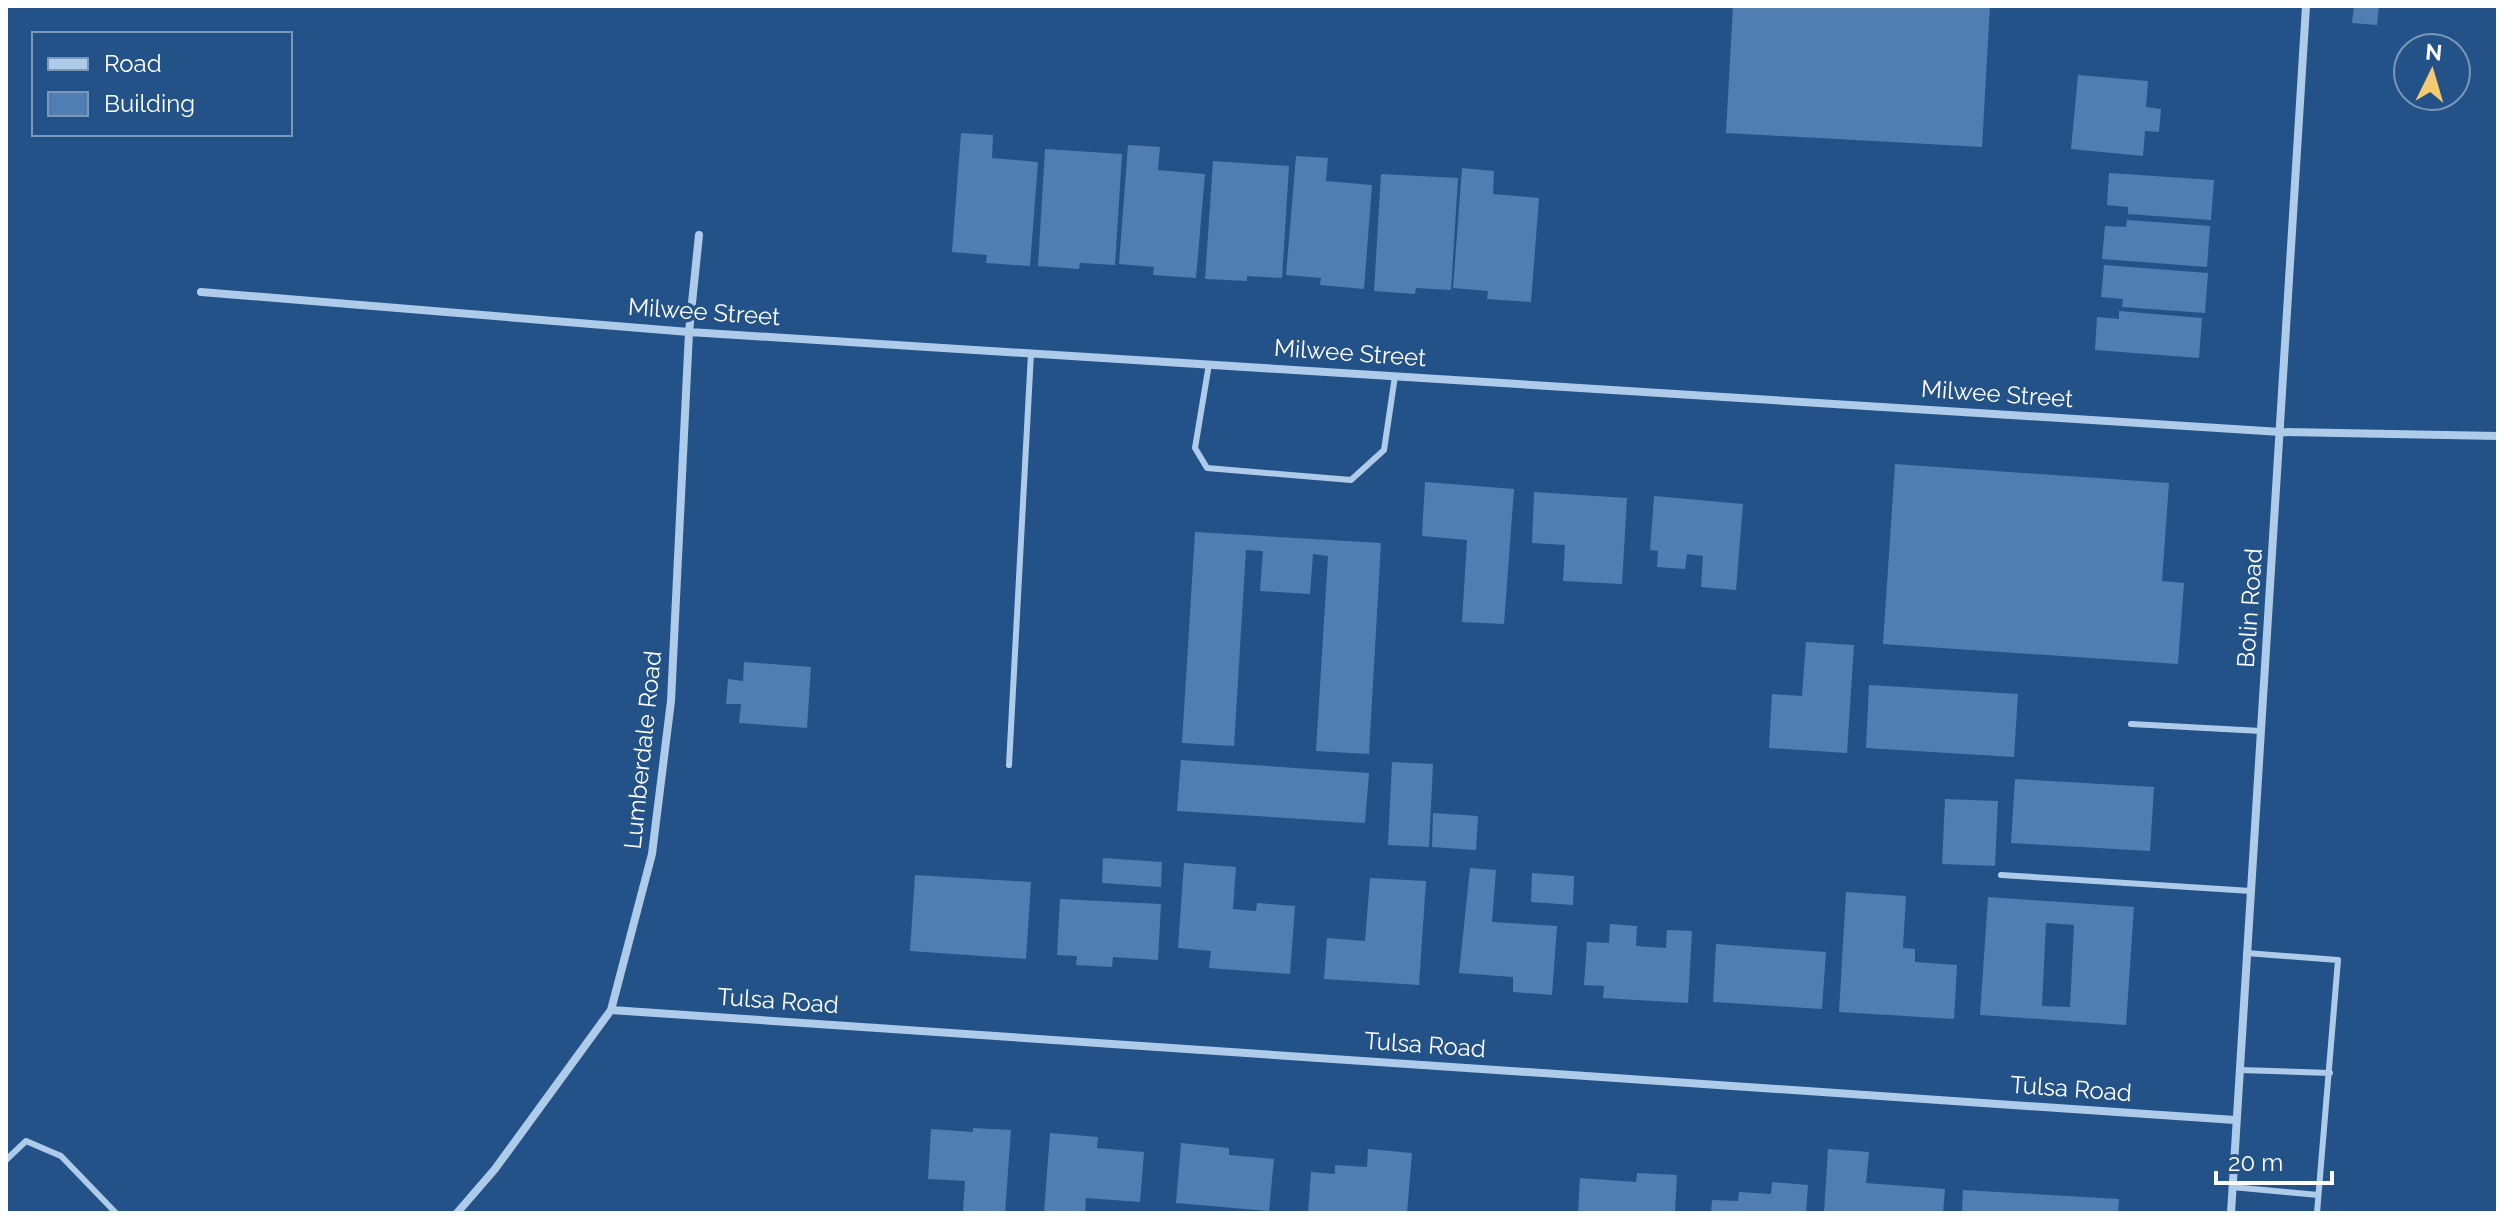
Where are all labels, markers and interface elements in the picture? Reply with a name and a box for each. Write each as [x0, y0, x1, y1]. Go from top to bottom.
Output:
legend [32, 32, 292, 136]
north arrow [2392, 32, 2472, 112]
text: N [2424, 38, 2443, 66]
text: Road [104, 49, 162, 78]
text: Building [104, 89, 195, 118]
street label: Milwee Street [627, 292, 781, 331]
street label: Milwee Street [1273, 333, 1427, 372]
street label: Milwee Street [1920, 374, 2074, 413]
street label: Bolin Road [2231, 547, 2268, 669]
street label: Lumberdale Road [618, 649, 667, 851]
street label: Tulsa Road [716, 982, 840, 1019]
street label: Tulsa Road [1363, 1026, 1487, 1063]
street label: Tulsa Road [2009, 1070, 2133, 1107]
scale bar [2216, 1135, 2332, 1185]
text: 20 m [2228, 1148, 2283, 1177]

